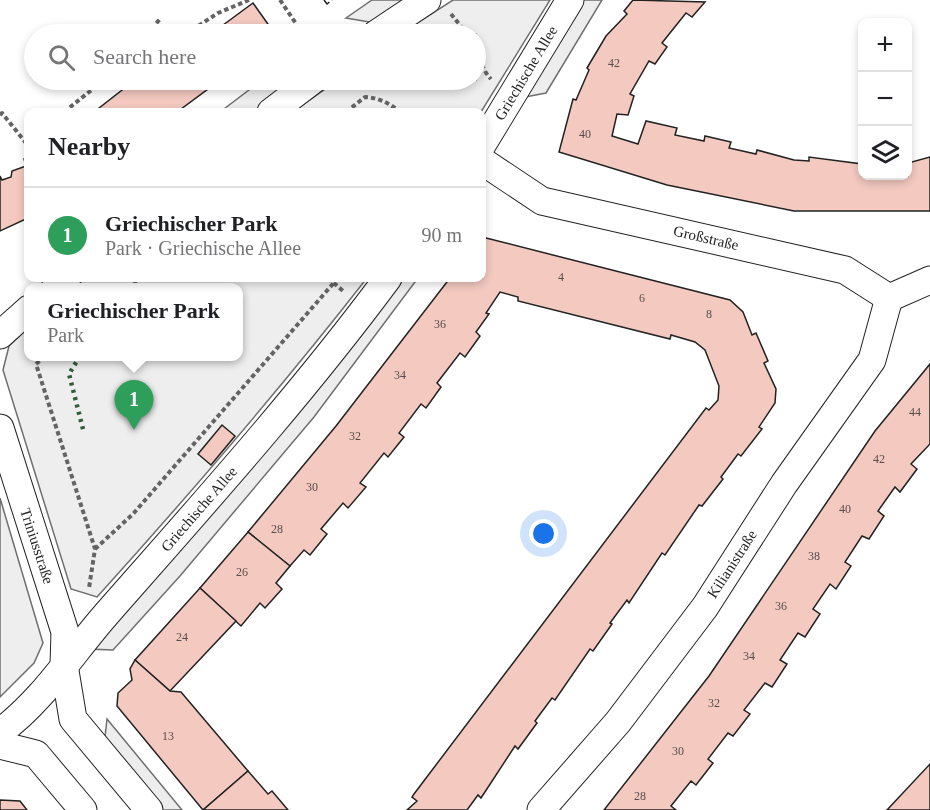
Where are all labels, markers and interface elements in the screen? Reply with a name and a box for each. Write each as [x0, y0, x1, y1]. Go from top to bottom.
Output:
map controls [858, 18, 912, 180]
button: + [858, 18, 912, 72]
street label: Griechische Allee [492, 23, 561, 123]
search box [24, 24, 486, 90]
icon: search [45, 41, 78, 74]
text: Search here [93, 44, 196, 69]
house number: 42 [608, 56, 620, 70]
button: − [858, 72, 912, 126]
button: layers [858, 126, 912, 180]
house number: 40 [579, 127, 591, 141]
text: Nearby [48, 132, 130, 161]
text: Griechischer Park [105, 211, 278, 236]
street label: Großstraße [672, 223, 741, 253]
text: 1 [63, 224, 73, 246]
text: 90 m [421, 224, 462, 246]
text: Park · Griechische Allee [105, 237, 301, 259]
house number: 4 [558, 270, 564, 284]
popup [24, 283, 243, 361]
house number: 6 [639, 291, 645, 305]
text: Griechischer Park [47, 298, 220, 323]
house number: 8 [706, 307, 712, 321]
house number: 36 [434, 317, 446, 331]
text: Park [47, 324, 84, 346]
house number: 34 [394, 368, 406, 382]
pin: 1 [114, 380, 154, 430]
house number: 44 [909, 405, 921, 419]
house number: 32 [349, 429, 361, 443]
house number: 42 [873, 452, 885, 466]
street label: Griechische Allee [158, 463, 240, 555]
house number: 30 [306, 480, 318, 494]
house number: 40 [839, 502, 851, 516]
street label: Triniusstraße [17, 506, 57, 586]
your location [529, 519, 558, 548]
house number: 28 [271, 522, 283, 536]
street label: Kilianistraße [704, 527, 760, 601]
house number: 38 [808, 549, 820, 563]
house number: 26 [236, 565, 248, 579]
house number: 36 [775, 599, 787, 613]
house number: 24 [176, 630, 188, 644]
house number: 34 [743, 649, 755, 663]
house number: 32 [708, 696, 720, 710]
house number: 13 [162, 729, 174, 743]
house number: 30 [672, 744, 684, 758]
house number: 28 [634, 789, 646, 803]

